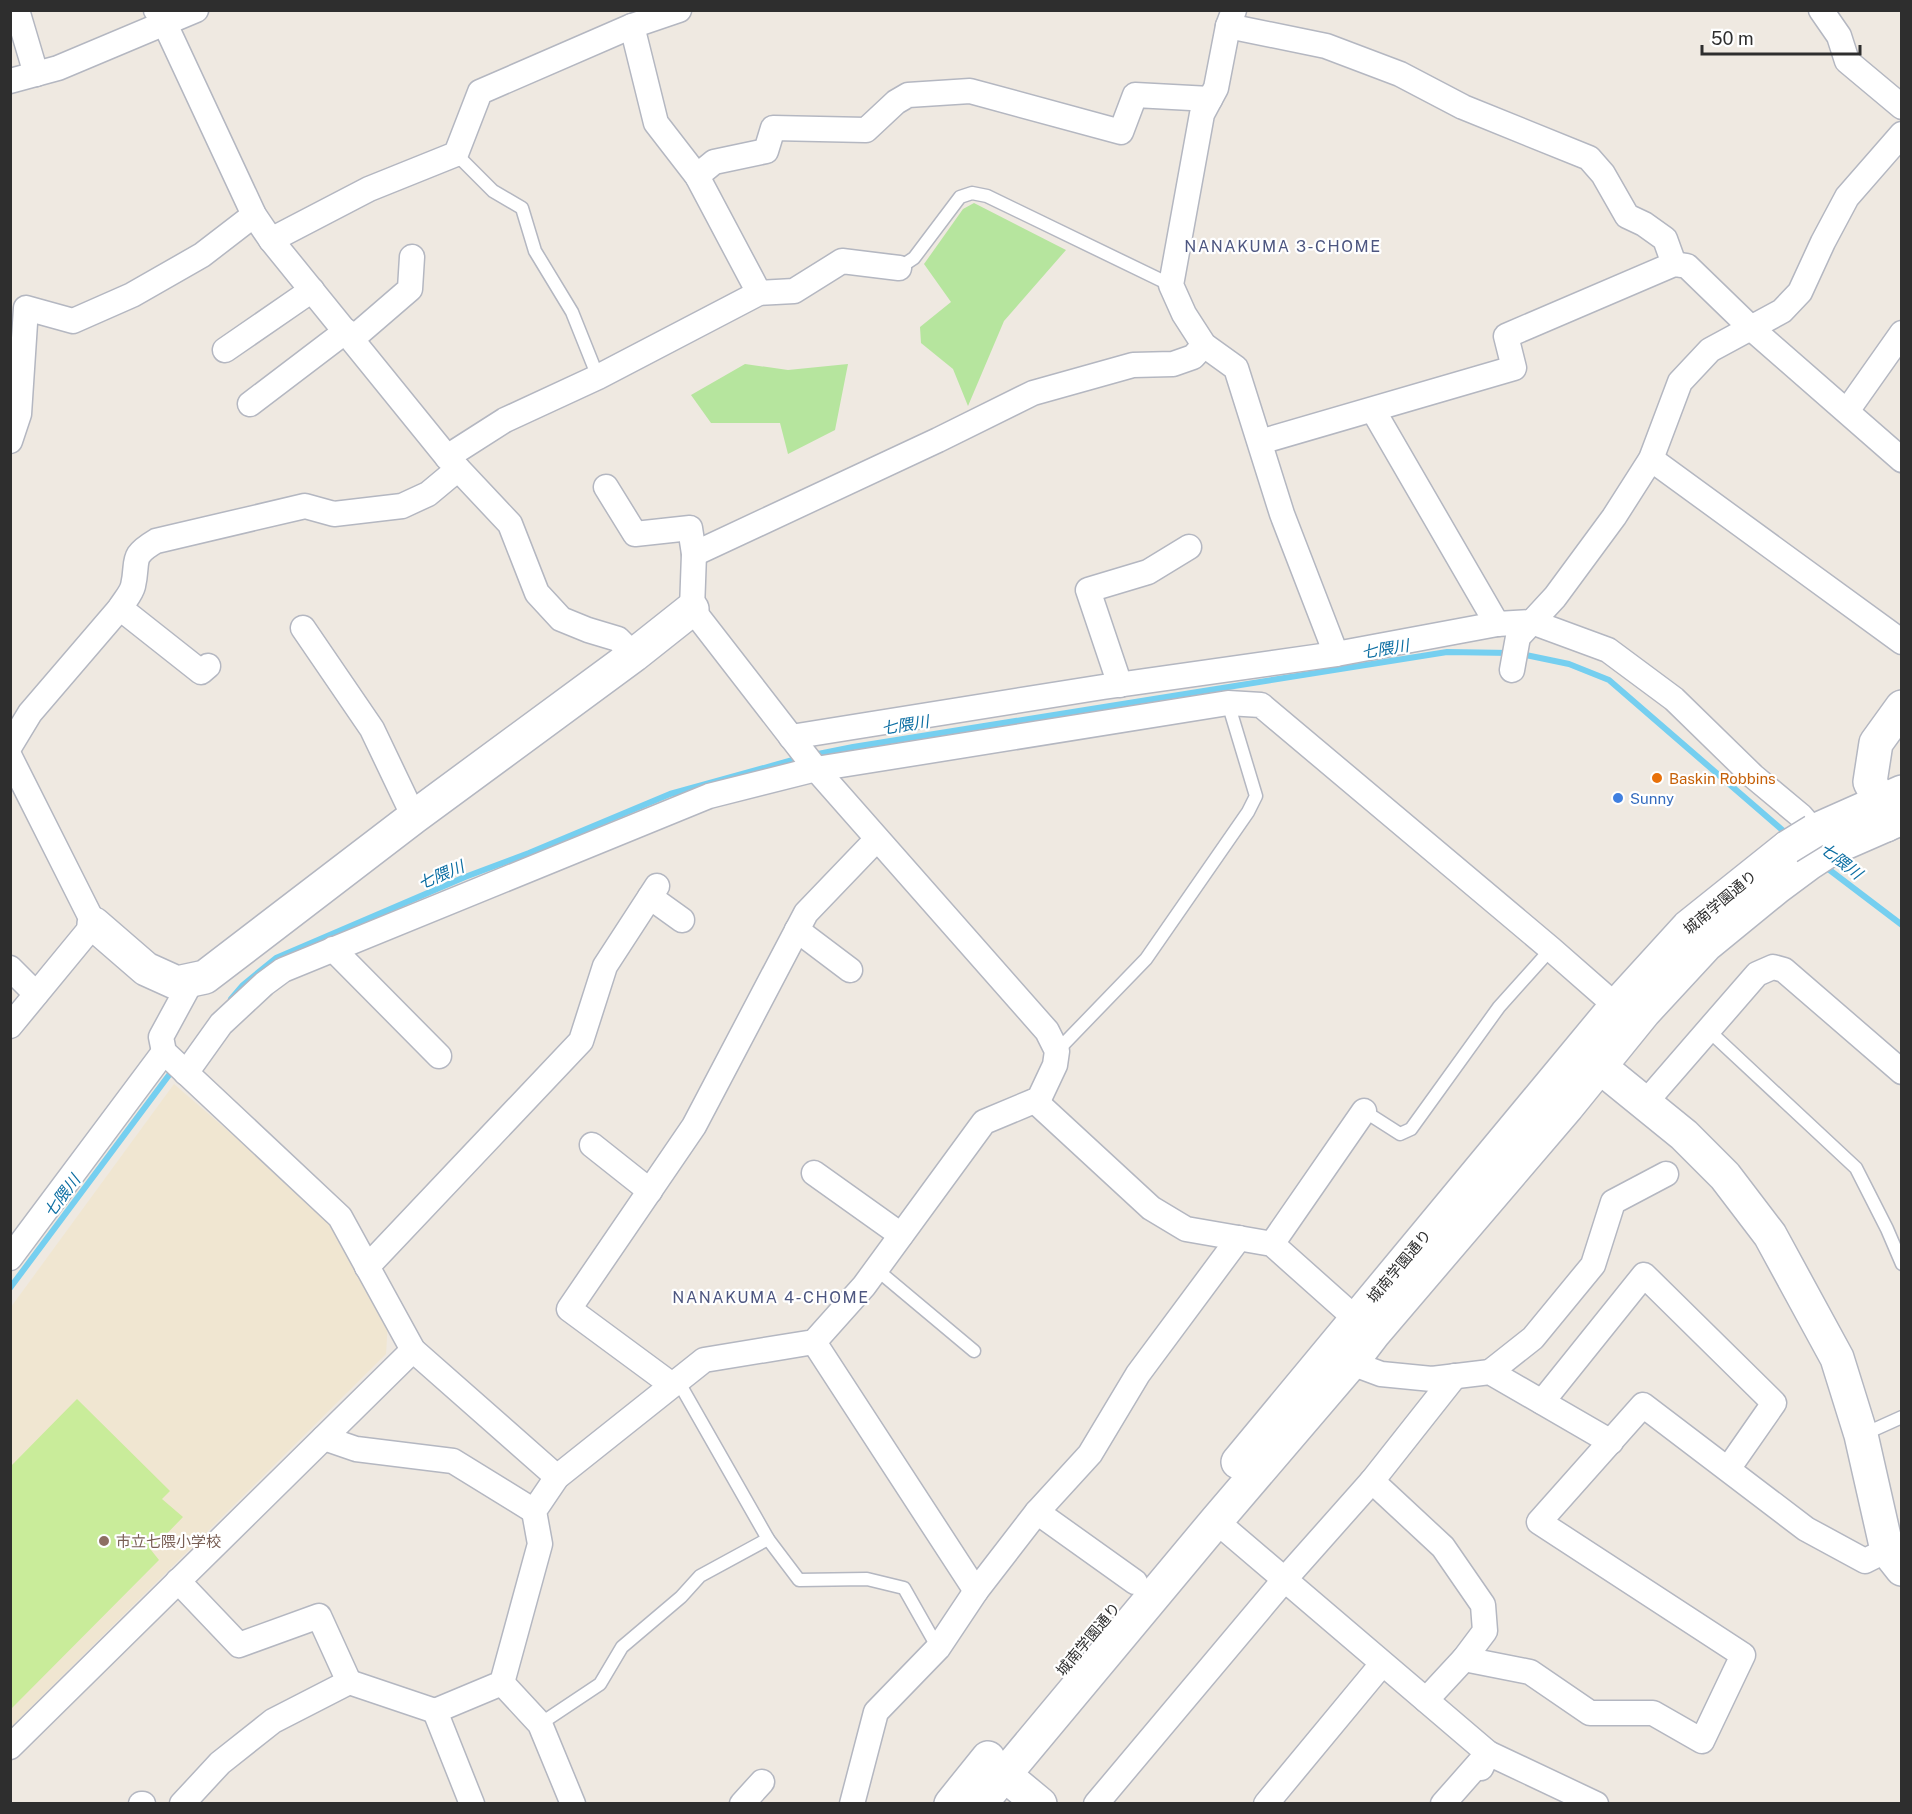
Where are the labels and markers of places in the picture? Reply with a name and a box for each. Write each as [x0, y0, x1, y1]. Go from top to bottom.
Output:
place label: Baskin Robbins [1669, 770, 1776, 787]
marker: Baskin Robbins [1650, 771, 1664, 785]
place label: Sunny [1630, 790, 1674, 807]
marker: Sunny [1611, 791, 1625, 805]
place label: 市立七隈小学校 [116, 1533, 221, 1550]
marker: 市立七隈小学校 [97, 1534, 111, 1548]

